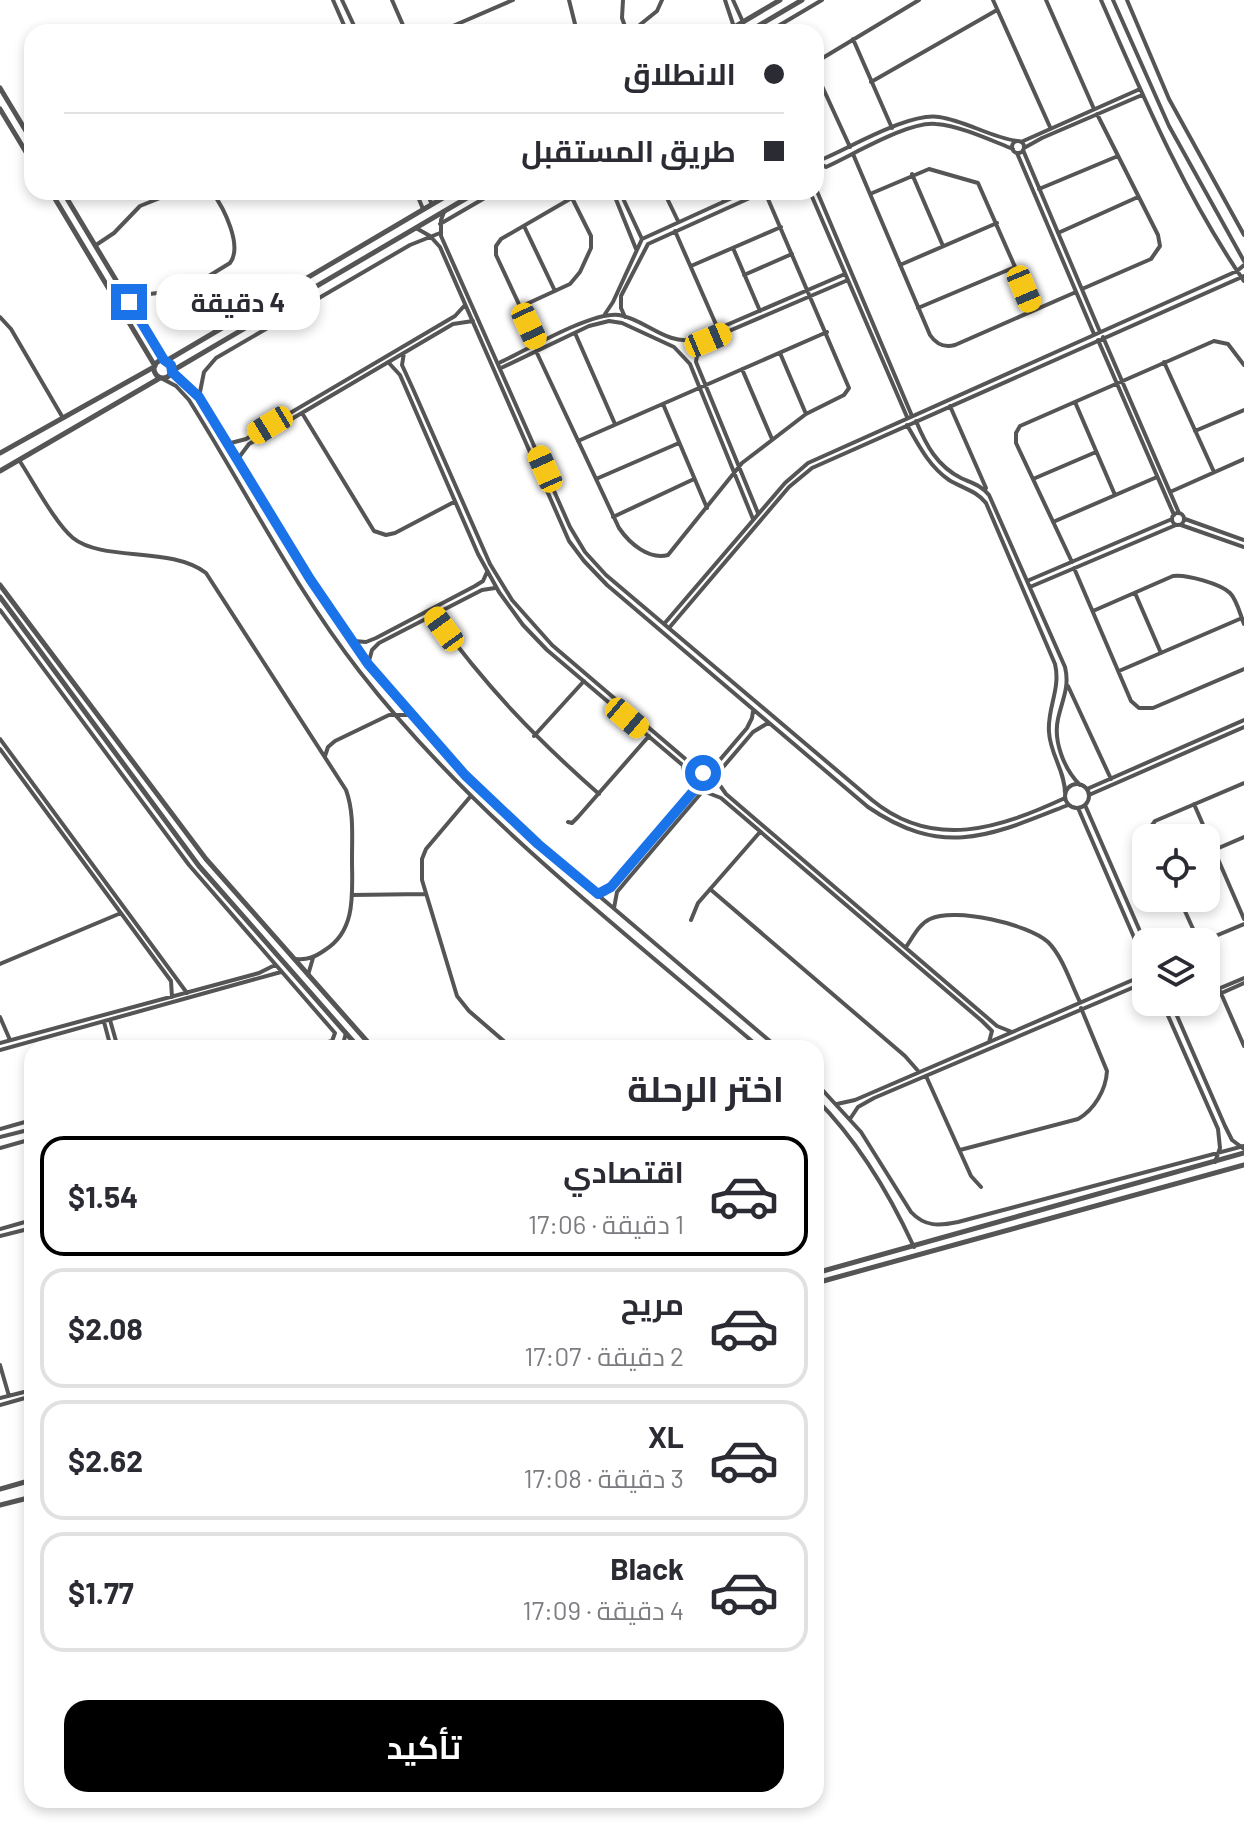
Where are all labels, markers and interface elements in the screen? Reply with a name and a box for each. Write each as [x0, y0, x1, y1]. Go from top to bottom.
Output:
text: الانطلاق [623, 55, 736, 91]
text: طريق المستقبل [521, 132, 736, 168]
car [1004, 262, 1044, 316]
callout: 4 دقيقة [157, 274, 321, 330]
route end [111, 284, 147, 320]
text: 4 دقيقة [191, 286, 285, 317]
car [508, 299, 550, 353]
car [681, 320, 735, 360]
car [243, 402, 297, 448]
car [524, 442, 566, 496]
car [420, 603, 468, 655]
car [601, 693, 653, 743]
route start [685, 755, 721, 791]
map controls [1132, 824, 1220, 1016]
button: locate [1132, 824, 1220, 912]
button: layers [1132, 928, 1220, 1016]
text: اختر الرحلة [627, 1066, 784, 1109]
text: اقتصادي [563, 1153, 684, 1189]
icon: car [708, 1160, 780, 1232]
text: $1.54 [68, 1178, 138, 1214]
text: 1 دقيقة · 17:06 [528, 1208, 684, 1239]
text: مريح [621, 1285, 684, 1321]
icon: car [708, 1292, 780, 1364]
text: $2.08 [68, 1310, 143, 1346]
text: 2 دقيقة · 17:07 [524, 1340, 684, 1371]
text: XL [648, 1418, 684, 1454]
icon: car [708, 1424, 780, 1496]
text: $2.62 [68, 1442, 143, 1478]
text: 3 دقيقة · 17:08 [523, 1462, 684, 1493]
text: Black [610, 1550, 684, 1586]
icon: car [708, 1556, 780, 1628]
text: $1.77 [68, 1574, 134, 1610]
text: 4 دقيقة · 17:09 [523, 1594, 684, 1625]
button: تأكيد [64, 1700, 784, 1792]

